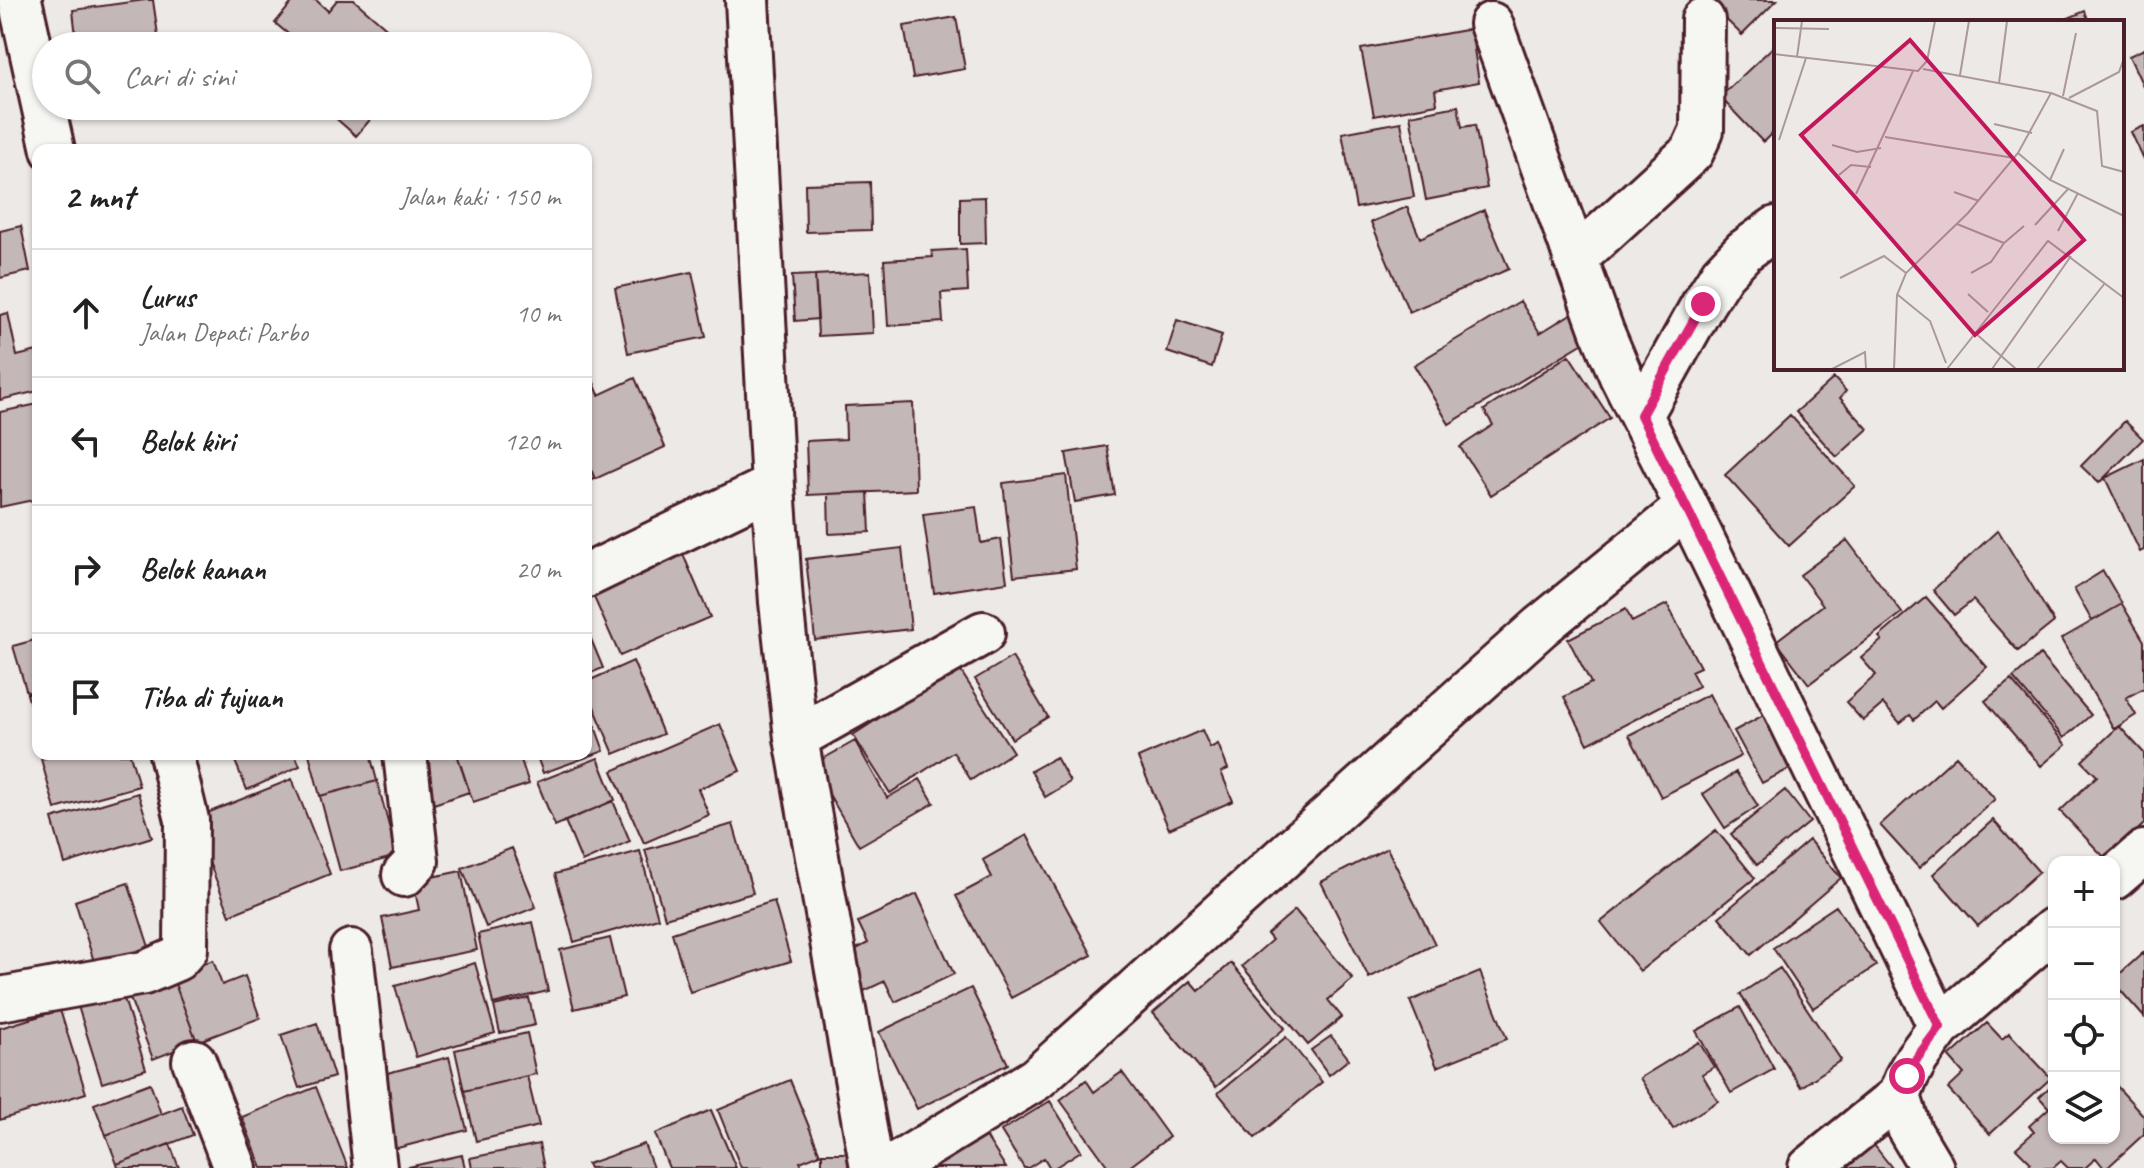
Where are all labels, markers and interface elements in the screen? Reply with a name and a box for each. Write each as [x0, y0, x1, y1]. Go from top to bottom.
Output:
inset map [1774, 20, 2124, 370]
search box [32, 32, 592, 120]
icon: search [60, 54, 104, 98]
text: Cari di sini [124, 57, 235, 95]
text: 2 mnt [64, 175, 134, 218]
text: Jalan kaki · 150 m [400, 180, 560, 213]
text: Lurus [140, 278, 195, 316]
route end [1685, 286, 1721, 322]
icon: ahead [64, 291, 108, 335]
text: 10 m [516, 297, 560, 330]
text: Jalan Depati Parbo [140, 316, 308, 349]
icon: left [64, 419, 108, 463]
text: Belok kiri [140, 422, 235, 460]
text: 120 m [504, 425, 560, 458]
icon: right [64, 547, 108, 591]
text: Belok kanan [140, 550, 265, 588]
text: 20 m [516, 553, 560, 586]
icon: arrive [64, 675, 108, 719]
text: Tiba di tujuan [140, 678, 283, 716]
map controls [2048, 856, 2120, 1144]
button: + [2048, 856, 2120, 928]
button: − [2048, 928, 2120, 1000]
button: locate [2048, 1000, 2120, 1072]
route start [1889, 1058, 1925, 1094]
button: layers [2048, 1072, 2120, 1144]

